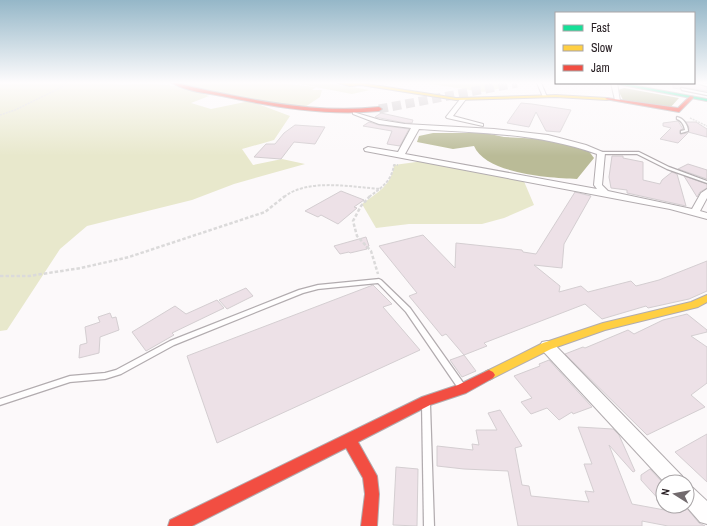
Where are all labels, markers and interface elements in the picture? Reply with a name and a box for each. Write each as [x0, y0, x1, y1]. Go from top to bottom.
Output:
legend [555, 12, 695, 84]
text: Fast [591, 20, 610, 36]
text: Slow [591, 40, 613, 56]
text: Jam [591, 60, 610, 76]
north arrow [655, 474, 695, 514]
text: N [658, 488, 673, 497]

